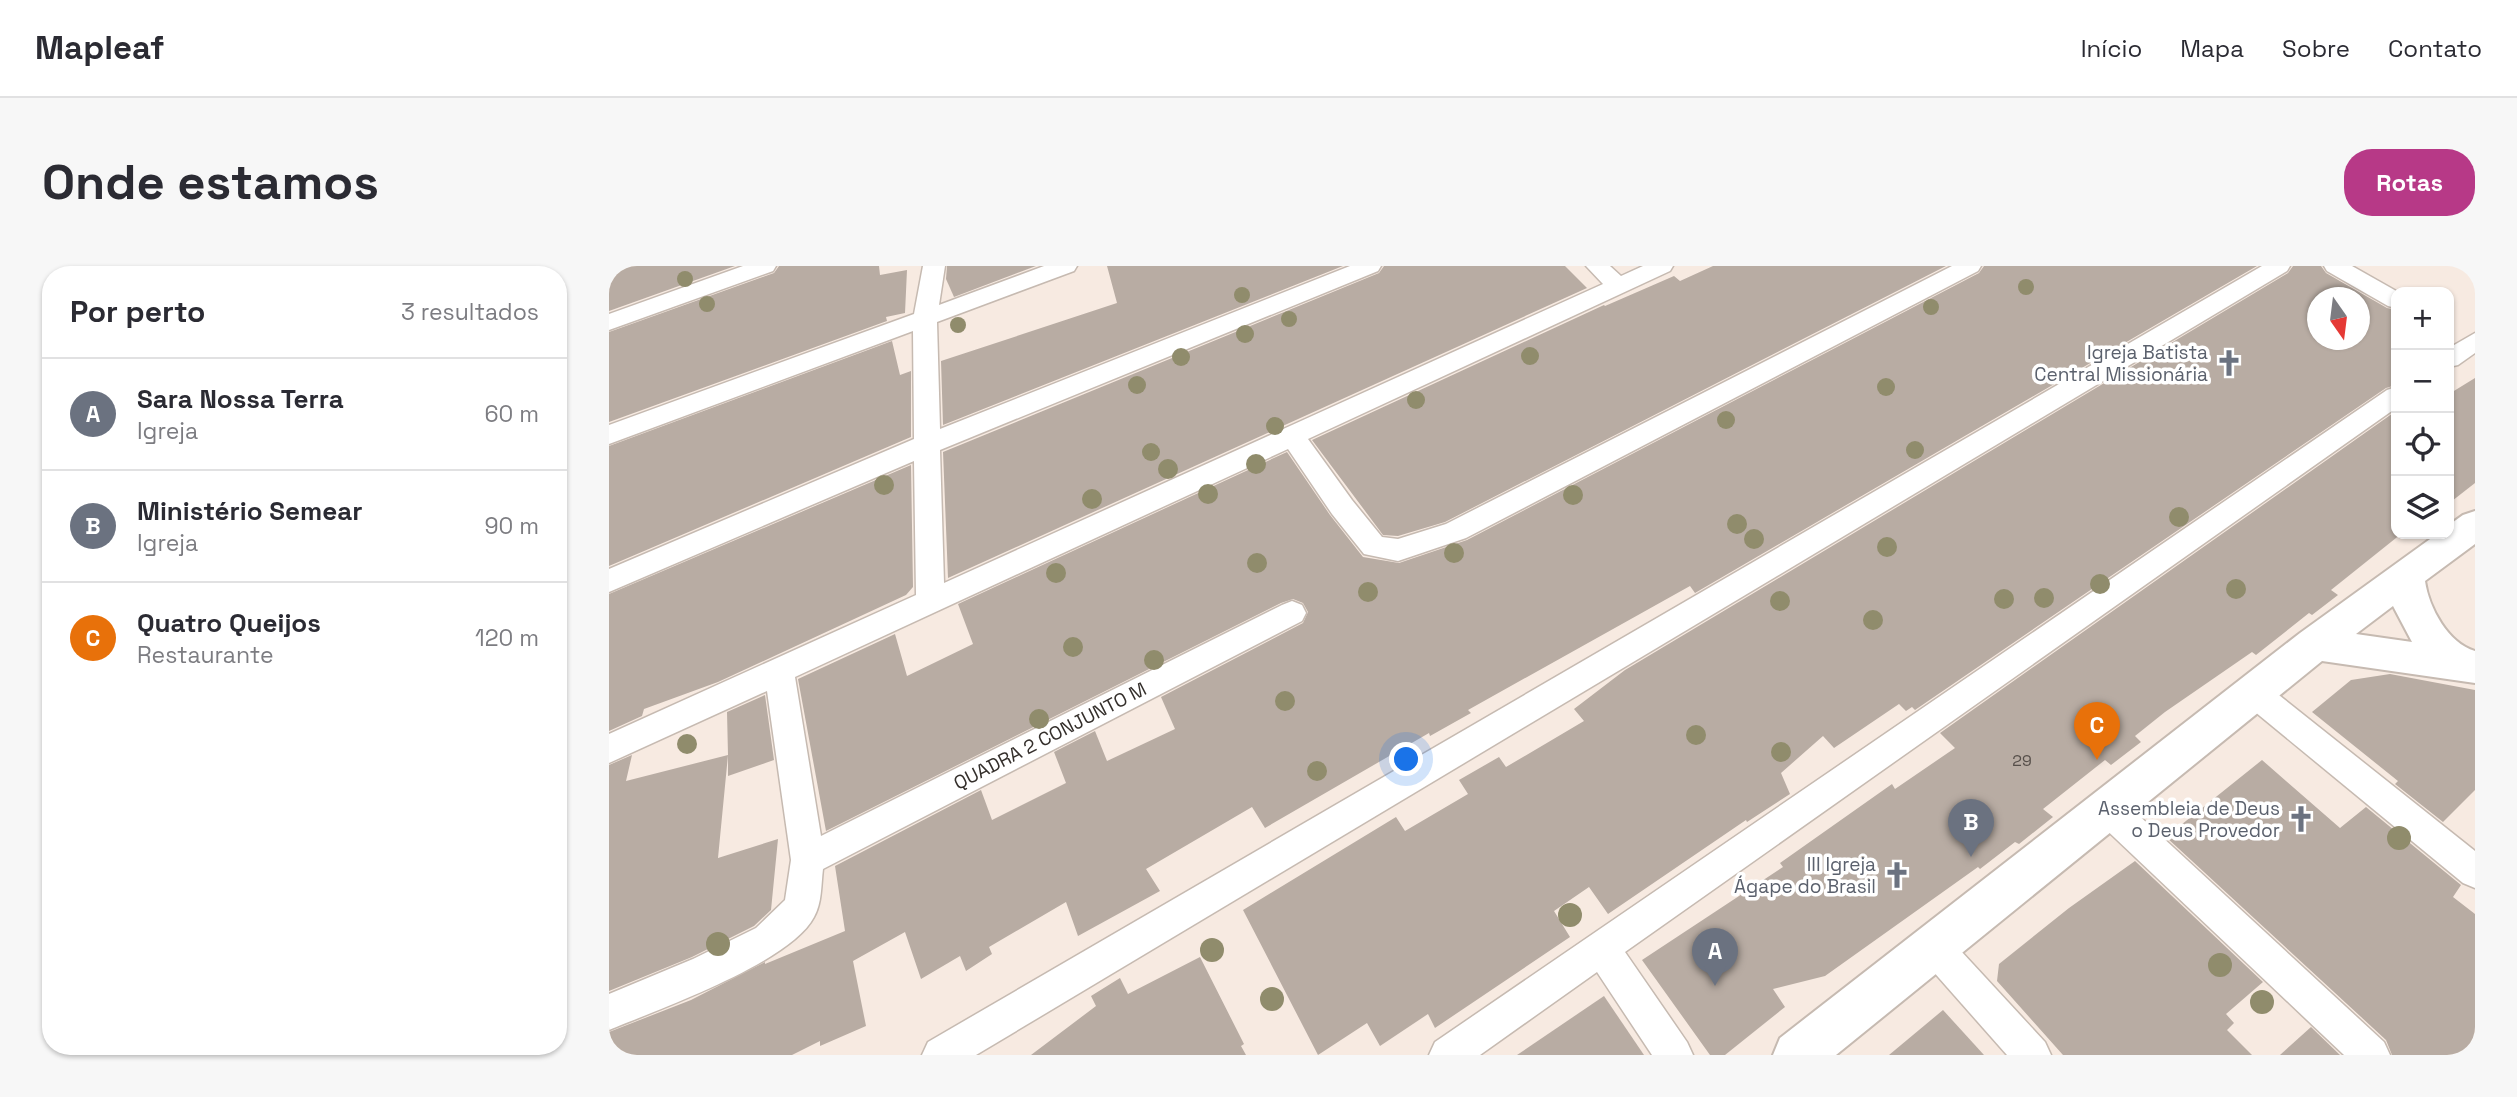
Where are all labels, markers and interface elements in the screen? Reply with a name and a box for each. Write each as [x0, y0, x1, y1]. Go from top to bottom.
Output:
text: Mapleaf [35, 27, 164, 69]
text: Início [2081, 33, 2142, 64]
text: Mapa [2180, 33, 2244, 64]
text: Sobre [2282, 33, 2350, 64]
text: Contato [2388, 33, 2482, 64]
button: Rotas [2344, 149, 2475, 216]
text: Onde estamos [42, 151, 379, 213]
north arrow [2307, 287, 2370, 350]
map controls [2391, 287, 2454, 539]
button: + [2391, 287, 2454, 350]
text: Por perto [70, 292, 205, 331]
text: 3 resultados [401, 297, 539, 327]
place label: Igreja Batista Central Missionária [2034, 340, 2208, 387]
church icon: Igreja Batista Central Missionária [2214, 348, 2244, 378]
button: − [2391, 350, 2454, 413]
text: Sara Nossa Terra [137, 382, 344, 416]
text: A [86, 399, 100, 429]
text: 60 m [484, 399, 539, 429]
button: locate [2391, 413, 2454, 476]
text: Igreja [137, 416, 198, 446]
button: layers [2391, 476, 2454, 539]
text: Ministério Semear [137, 494, 363, 528]
text: B [85, 511, 101, 541]
text: 90 m [484, 511, 539, 541]
text: Igreja [137, 528, 198, 558]
text: Quatro Queijos [137, 606, 321, 640]
text: C [86, 623, 100, 653]
text: 120 m [475, 623, 539, 653]
text: Restaurante [137, 640, 274, 670]
street label: QUADRA 2 CONJUNTO M [949, 676, 1151, 796]
pin: C [2074, 702, 2120, 760]
your location [1389, 742, 1423, 776]
house number: 29 [2012, 750, 2032, 771]
place label: Assembleia de Deus o Deus Provedor [2098, 796, 2280, 843]
pin: B [1948, 799, 1994, 857]
church icon: Assembleia de Deus o Deus Provedor [2286, 804, 2316, 834]
place label: III Igreja Ágape do Brasil [1734, 852, 1876, 899]
church icon: III Igreja Ágape do Brasil [1882, 860, 1912, 890]
pin: A [1692, 928, 1738, 986]

